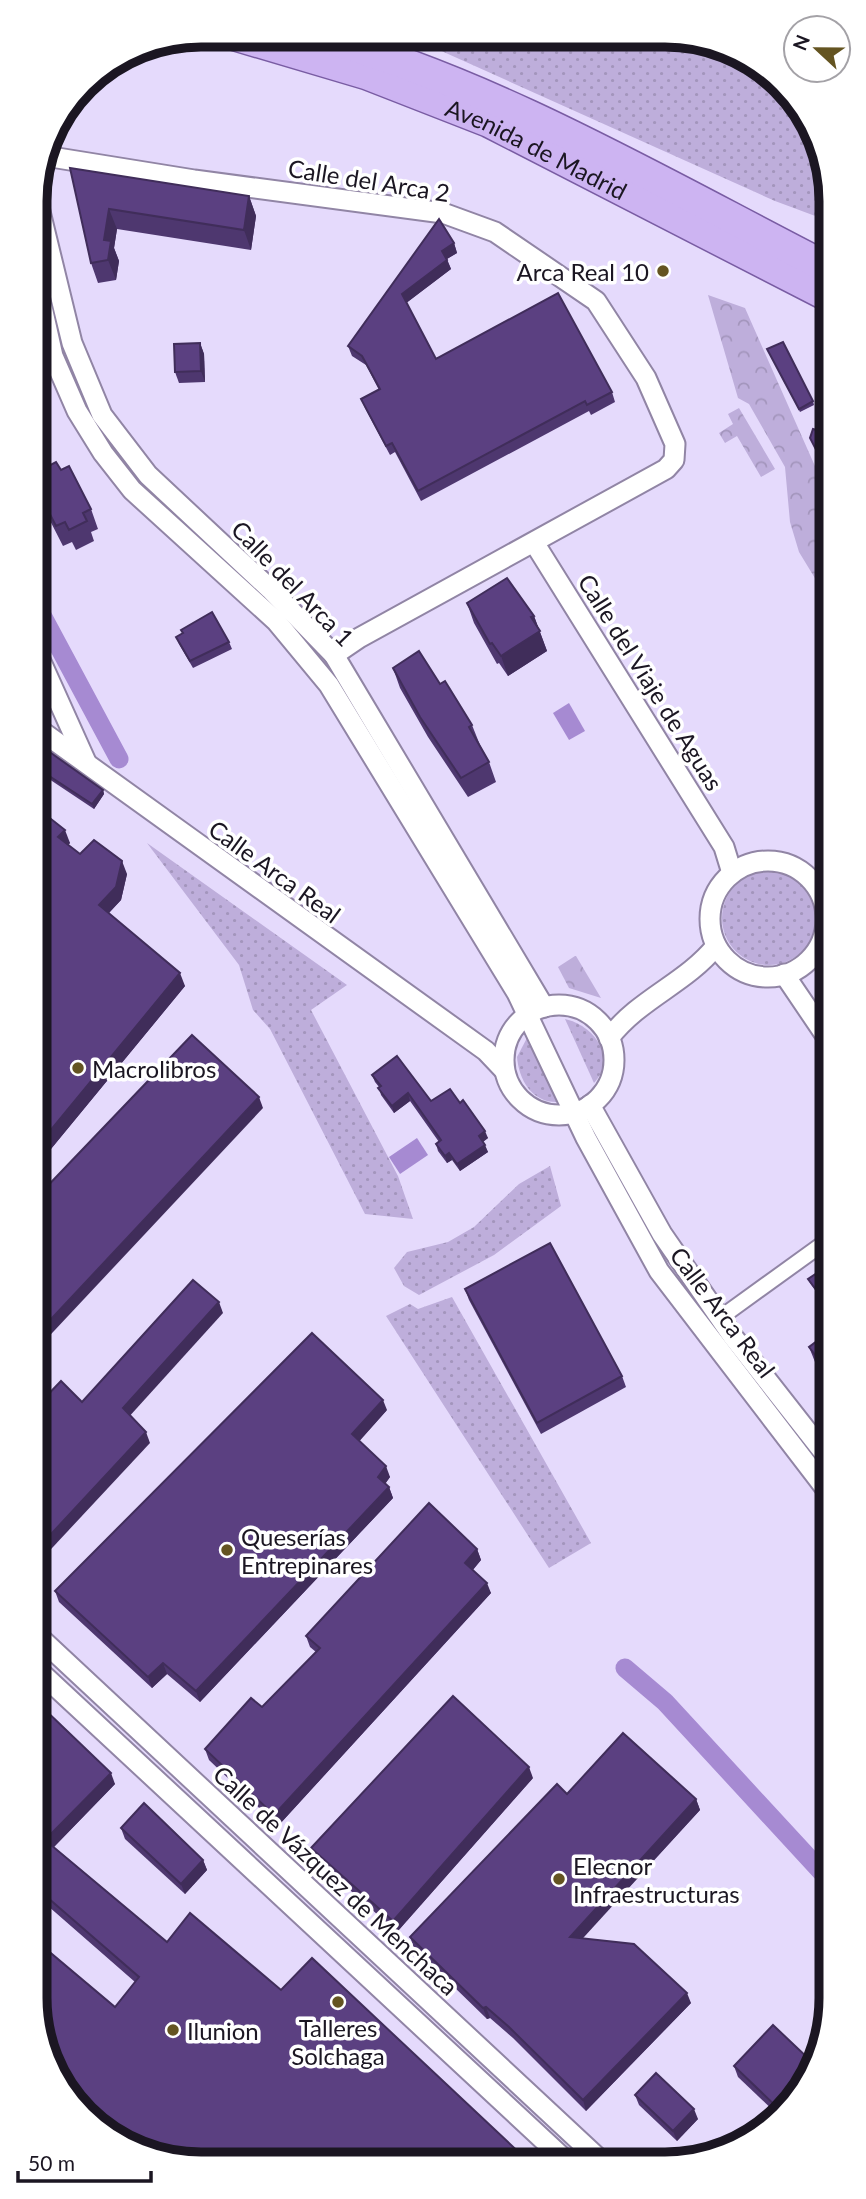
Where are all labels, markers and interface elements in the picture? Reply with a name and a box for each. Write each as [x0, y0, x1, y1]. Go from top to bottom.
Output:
north arrow [782, 14, 852, 84]
text: N [787, 31, 814, 54]
street label: Avenida de Madrid [442, 92, 632, 205]
street label: Calle del Arca 2 [286, 153, 452, 207]
place label: Arca Real 10 [517, 257, 649, 286]
marker: Arca Real 10 [655, 263, 671, 279]
street label: Calle del Arca 1 [226, 514, 360, 652]
street label: Calle del Viaje de Aguas [573, 568, 729, 796]
street label: Calle Arca Real [203, 813, 347, 929]
place label: Macrolibros [92, 1054, 216, 1083]
marker: Macrolibros [70, 1060, 86, 1076]
street label: Calle Arca Real [665, 1241, 781, 1383]
place label: Queserías Entrepinares [241, 1522, 373, 1579]
marker: Queserías Entrepinares [219, 1542, 235, 1558]
street label: Calle de Vázquez de Menchaca [208, 1759, 464, 2001]
place label: Elecnor Infraestructuras [573, 1851, 740, 1908]
marker: Elecnor Infraestructuras [551, 1871, 567, 1887]
marker: Talleres Solchaga [330, 1994, 346, 2010]
place label: Talleres Solchaga [291, 2013, 385, 2070]
place label: Ilunion [187, 2016, 259, 2045]
marker: Ilunion [165, 2022, 181, 2038]
scale bar [18, 2140, 150, 2184]
text: 50 m [28, 2150, 75, 2175]

